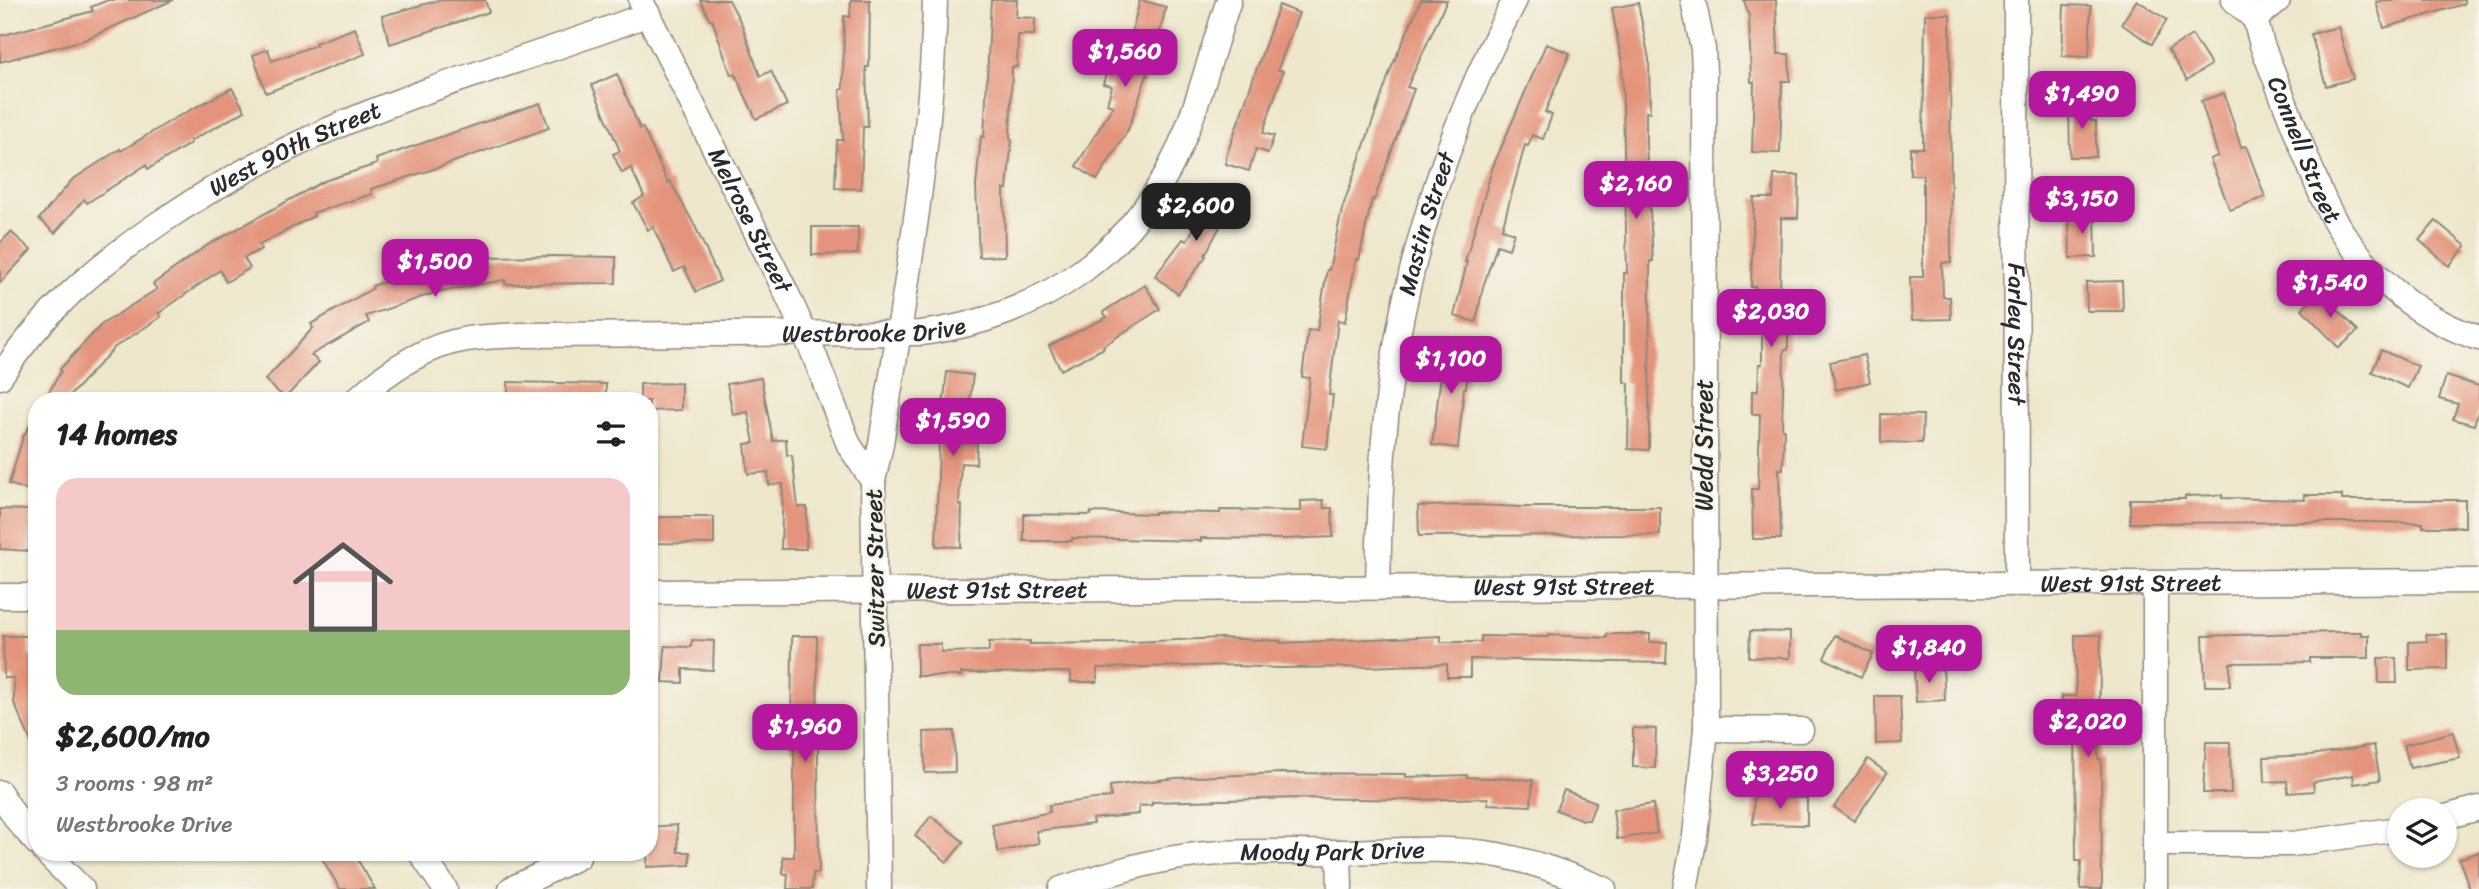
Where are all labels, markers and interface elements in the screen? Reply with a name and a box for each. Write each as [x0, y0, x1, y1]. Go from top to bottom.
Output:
pin: $1,560 [1068, 29, 1182, 89]
text: $1,560 [1088, 31, 1162, 72]
street label: Connell Street [2255, 70, 2353, 232]
pin: $1,490 [2025, 72, 2139, 131]
text: $1,490 [2045, 73, 2119, 114]
street label: West 90th Street [200, 89, 387, 208]
street label: Melrose Street [696, 140, 805, 302]
street label: Mastin Street [1386, 145, 1468, 300]
pin: $2,160 [1579, 162, 1693, 221]
text: $2,160 [1600, 163, 1672, 204]
pin: $3,150 [2025, 176, 2139, 236]
text: $3,150 [2046, 178, 2118, 219]
pin: $2,600 [1139, 184, 1253, 243]
text: $2,600 [1157, 185, 1235, 226]
pin: $1,500 [378, 240, 492, 299]
text: $1,500 [398, 241, 472, 282]
pin: $1,540 [2273, 260, 2387, 320]
text: $1,540 [2293, 262, 2367, 303]
street label: Farley Street [1995, 263, 2038, 406]
pin: $2,030 [1714, 290, 1828, 349]
text: $2,030 [1733, 291, 1809, 332]
street label: Westbrooke Drive [782, 304, 970, 355]
pin: $1,100 [1394, 336, 1508, 396]
text: $1,100 [1416, 338, 1486, 379]
street label: Wedd Street [1683, 379, 1725, 511]
pin: $1,590 [896, 398, 1010, 458]
text: $1,590 [916, 400, 990, 441]
text: 14 homes [56, 407, 177, 461]
icon: filters [592, 415, 630, 453]
street label: Switzer Street [853, 488, 897, 648]
icon: home [280, 524, 406, 650]
street label: West 91st Street [2040, 562, 2222, 605]
street label: West 91st Street [1473, 565, 1655, 608]
street label: West 91st Street [906, 568, 1088, 611]
pin: $1,840 [1872, 626, 1986, 685]
text: $1,840 [1892, 627, 1966, 668]
pin: $2,020 [2031, 700, 2145, 759]
text: $2,020 [2049, 701, 2127, 742]
pin: $1,960 [748, 704, 862, 764]
text: $1,960 [768, 706, 842, 747]
text: $2,600/mo [56, 709, 210, 763]
pin: $3,250 [1723, 752, 1837, 811]
text: $3,250 [1742, 753, 1818, 794]
text: 3 rooms · 98 m² [56, 763, 213, 804]
map controls [2387, 798, 2457, 868]
button: layers [2387, 798, 2457, 868]
text: Westbrooke Drive [56, 804, 232, 845]
street label: Moody Park Drive [1240, 829, 1425, 873]

